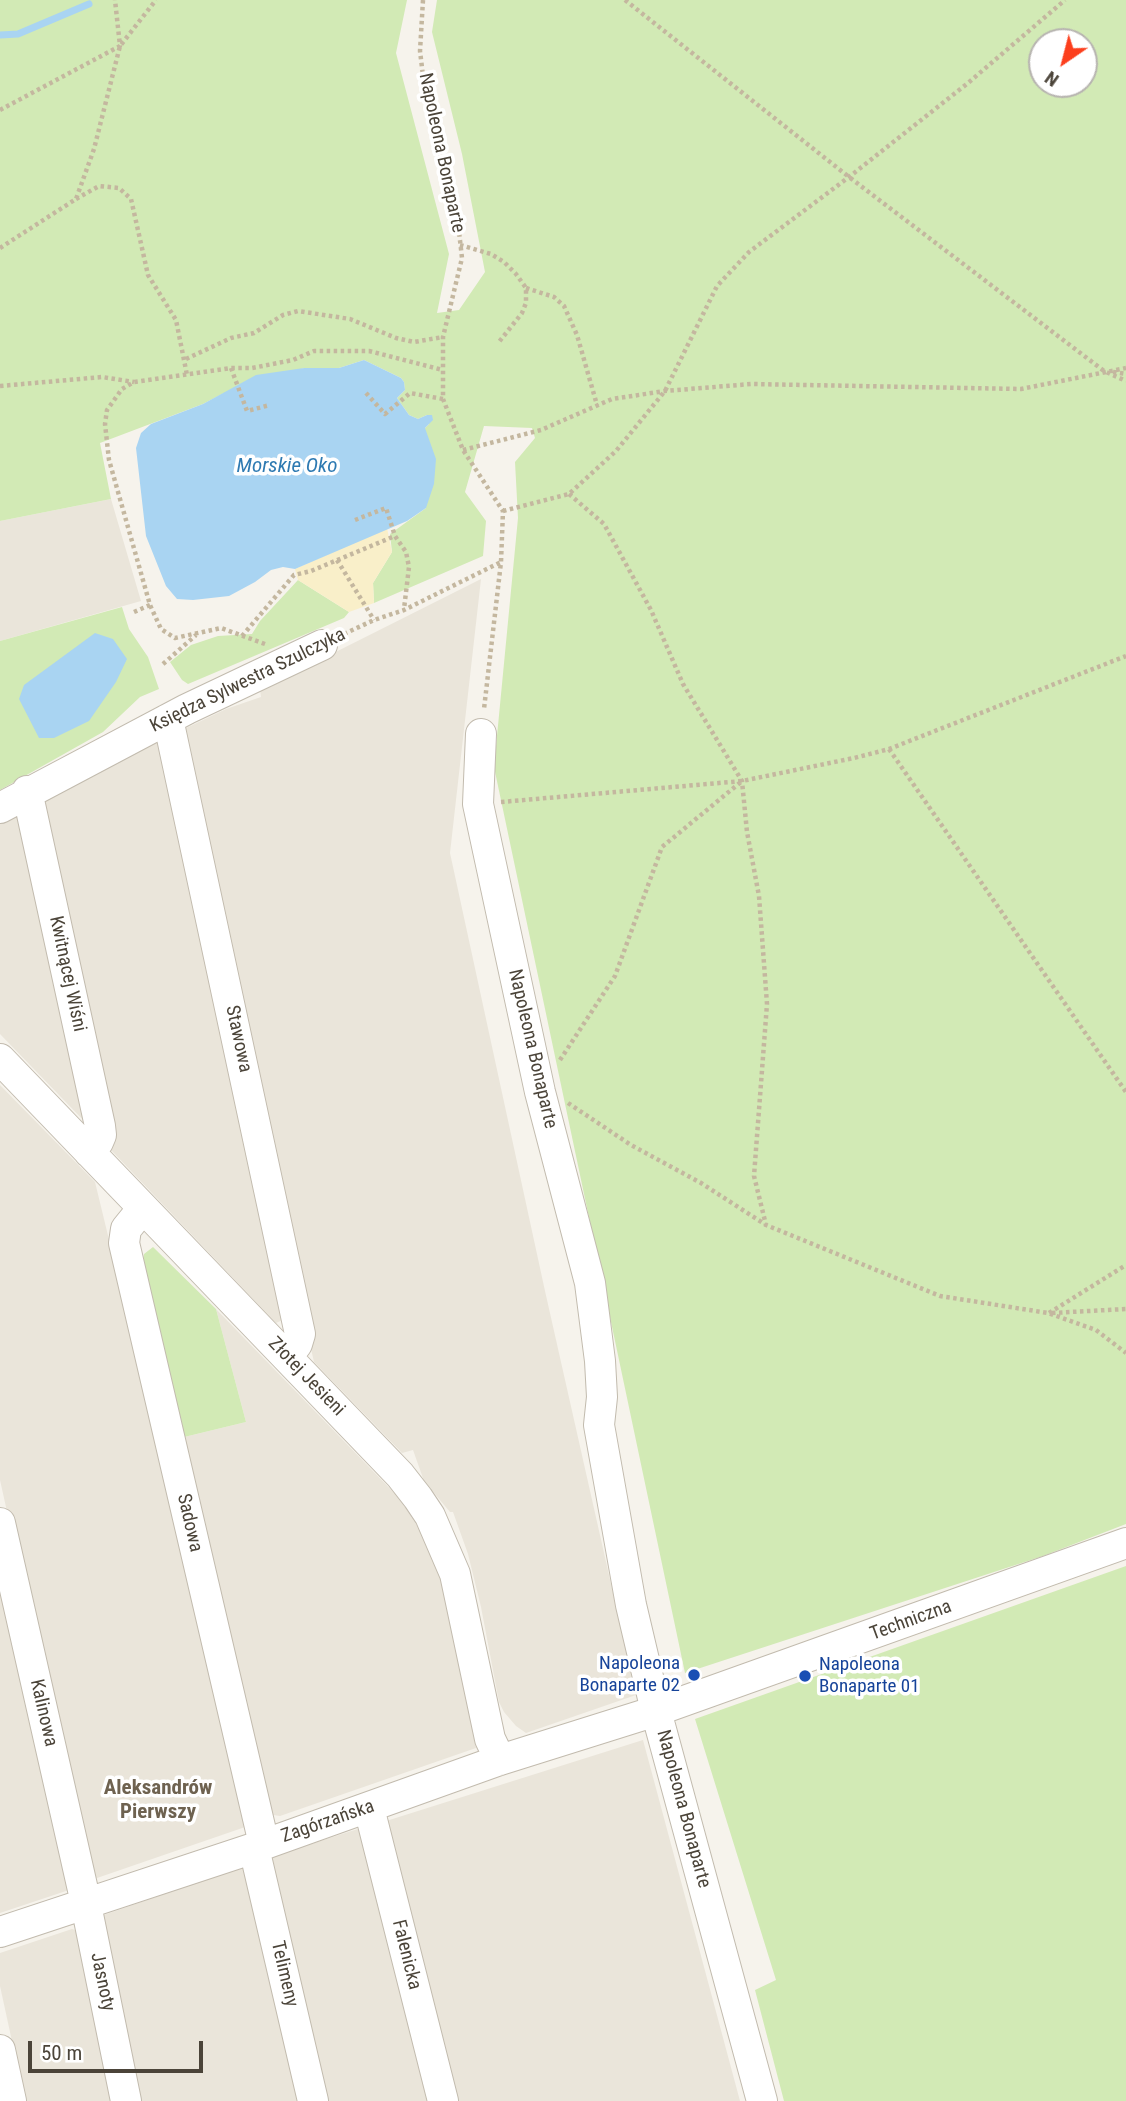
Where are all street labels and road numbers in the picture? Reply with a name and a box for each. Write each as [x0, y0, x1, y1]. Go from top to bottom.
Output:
street label: Napoleona Bonaparte [413, 71, 469, 235]
street label: Księdza Sylwestra Szulczyka [147, 624, 349, 738]
street label: Kwitnącej Wiśni [44, 914, 90, 1034]
street label: Napoleona Bonaparte [503, 967, 561, 1131]
street label: Stawowa [220, 1003, 256, 1075]
street label: Złotej Jesieni [263, 1333, 349, 1421]
street label: Sadowa [171, 1492, 207, 1554]
street label: Techniczna [867, 1596, 955, 1646]
street label: Kalinowa [24, 1677, 62, 1749]
street label: Napoleona Bonaparte [651, 1727, 715, 1891]
street label: Zagórzańska [279, 1795, 377, 1849]
street label: Falenicka [386, 1918, 426, 1992]
street label: Telimeny [265, 1939, 303, 2009]
street label: Jasnoty [85, 1951, 119, 2013]

